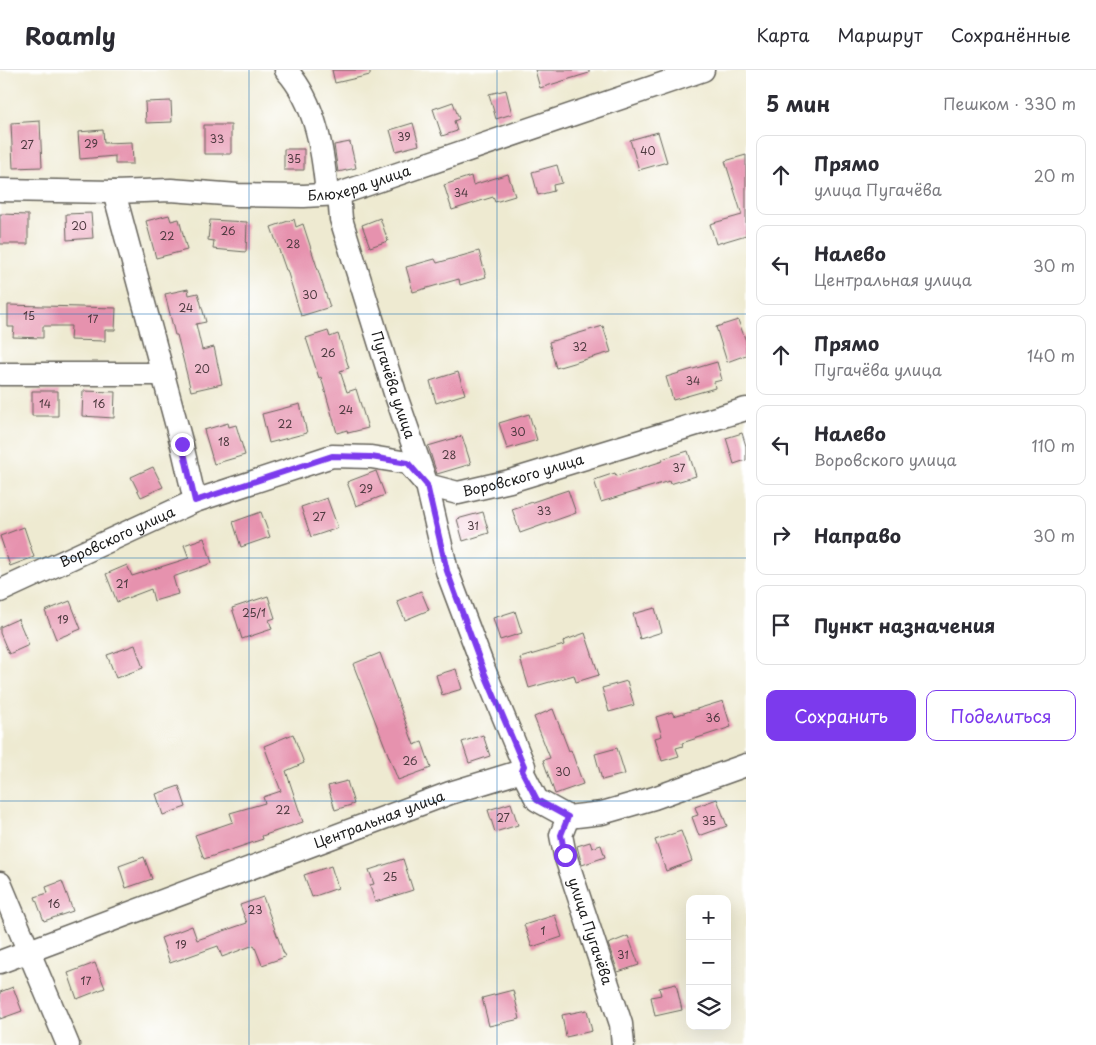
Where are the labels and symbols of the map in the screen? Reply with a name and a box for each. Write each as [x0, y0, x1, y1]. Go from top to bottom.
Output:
house number: 39 [397, 128, 411, 145]
house number: 33 [210, 130, 224, 147]
house number: 29 [84, 135, 98, 152]
house number: 27 [20, 136, 34, 153]
house number: 40 [640, 142, 656, 159]
house number: 35 [287, 150, 301, 167]
street label: Блюхера улица [307, 159, 413, 206]
house number: 34 [454, 184, 468, 201]
house number: 20 [71, 217, 87, 234]
house number: 26 [220, 222, 236, 239]
house number: 22 [160, 227, 174, 244]
house number: 28 [286, 235, 300, 252]
house number: 30 [302, 286, 318, 303]
house number: 24 [179, 299, 193, 316]
house number: 15 [23, 307, 35, 324]
house number: 17 [88, 310, 99, 327]
street label: Пугачёва улица [366, 328, 421, 442]
house number: 32 [573, 338, 588, 355]
house number: 26 [320, 344, 336, 361]
house number: 20 [194, 360, 210, 377]
house number: 34 [686, 372, 700, 389]
house number: 14 [39, 395, 51, 412]
house number: 16 [93, 395, 106, 412]
house number: 24 [339, 401, 353, 418]
house number: 22 [278, 415, 292, 432]
house number: 30 [510, 423, 526, 440]
route end [171, 433, 194, 456]
house number: 18 [218, 433, 230, 450]
house number: 28 [442, 446, 456, 463]
street label: Воровского улица [460, 448, 586, 502]
house number: 37 [673, 459, 686, 476]
house number: 29 [359, 480, 373, 497]
street label: Воровского улица [56, 501, 178, 572]
house number: 33 [537, 502, 551, 519]
house number: 27 [312, 508, 326, 525]
house number: 31 [467, 517, 479, 534]
house number: 21 [116, 575, 128, 592]
house number: 25/1 [242, 604, 266, 621]
house number: 19 [57, 611, 69, 628]
house number: 36 [706, 709, 721, 726]
house number: 26 [402, 752, 418, 769]
house number: 30 [555, 763, 571, 780]
street label: Центральная улица [311, 785, 448, 853]
house number: 22 [276, 801, 290, 818]
house number: 27 [496, 809, 510, 826]
house number: 35 [702, 812, 716, 829]
route start [554, 844, 577, 867]
house number: 25 [383, 868, 397, 885]
street label: улица Пугачёва [563, 875, 618, 988]
house number: 16 [48, 895, 61, 912]
house number: 23 [248, 901, 262, 918]
house number: 1 [541, 922, 546, 939]
house number: 19 [175, 936, 187, 953]
house number: 31 [617, 946, 629, 963]
house number: 17 [81, 972, 92, 989]

